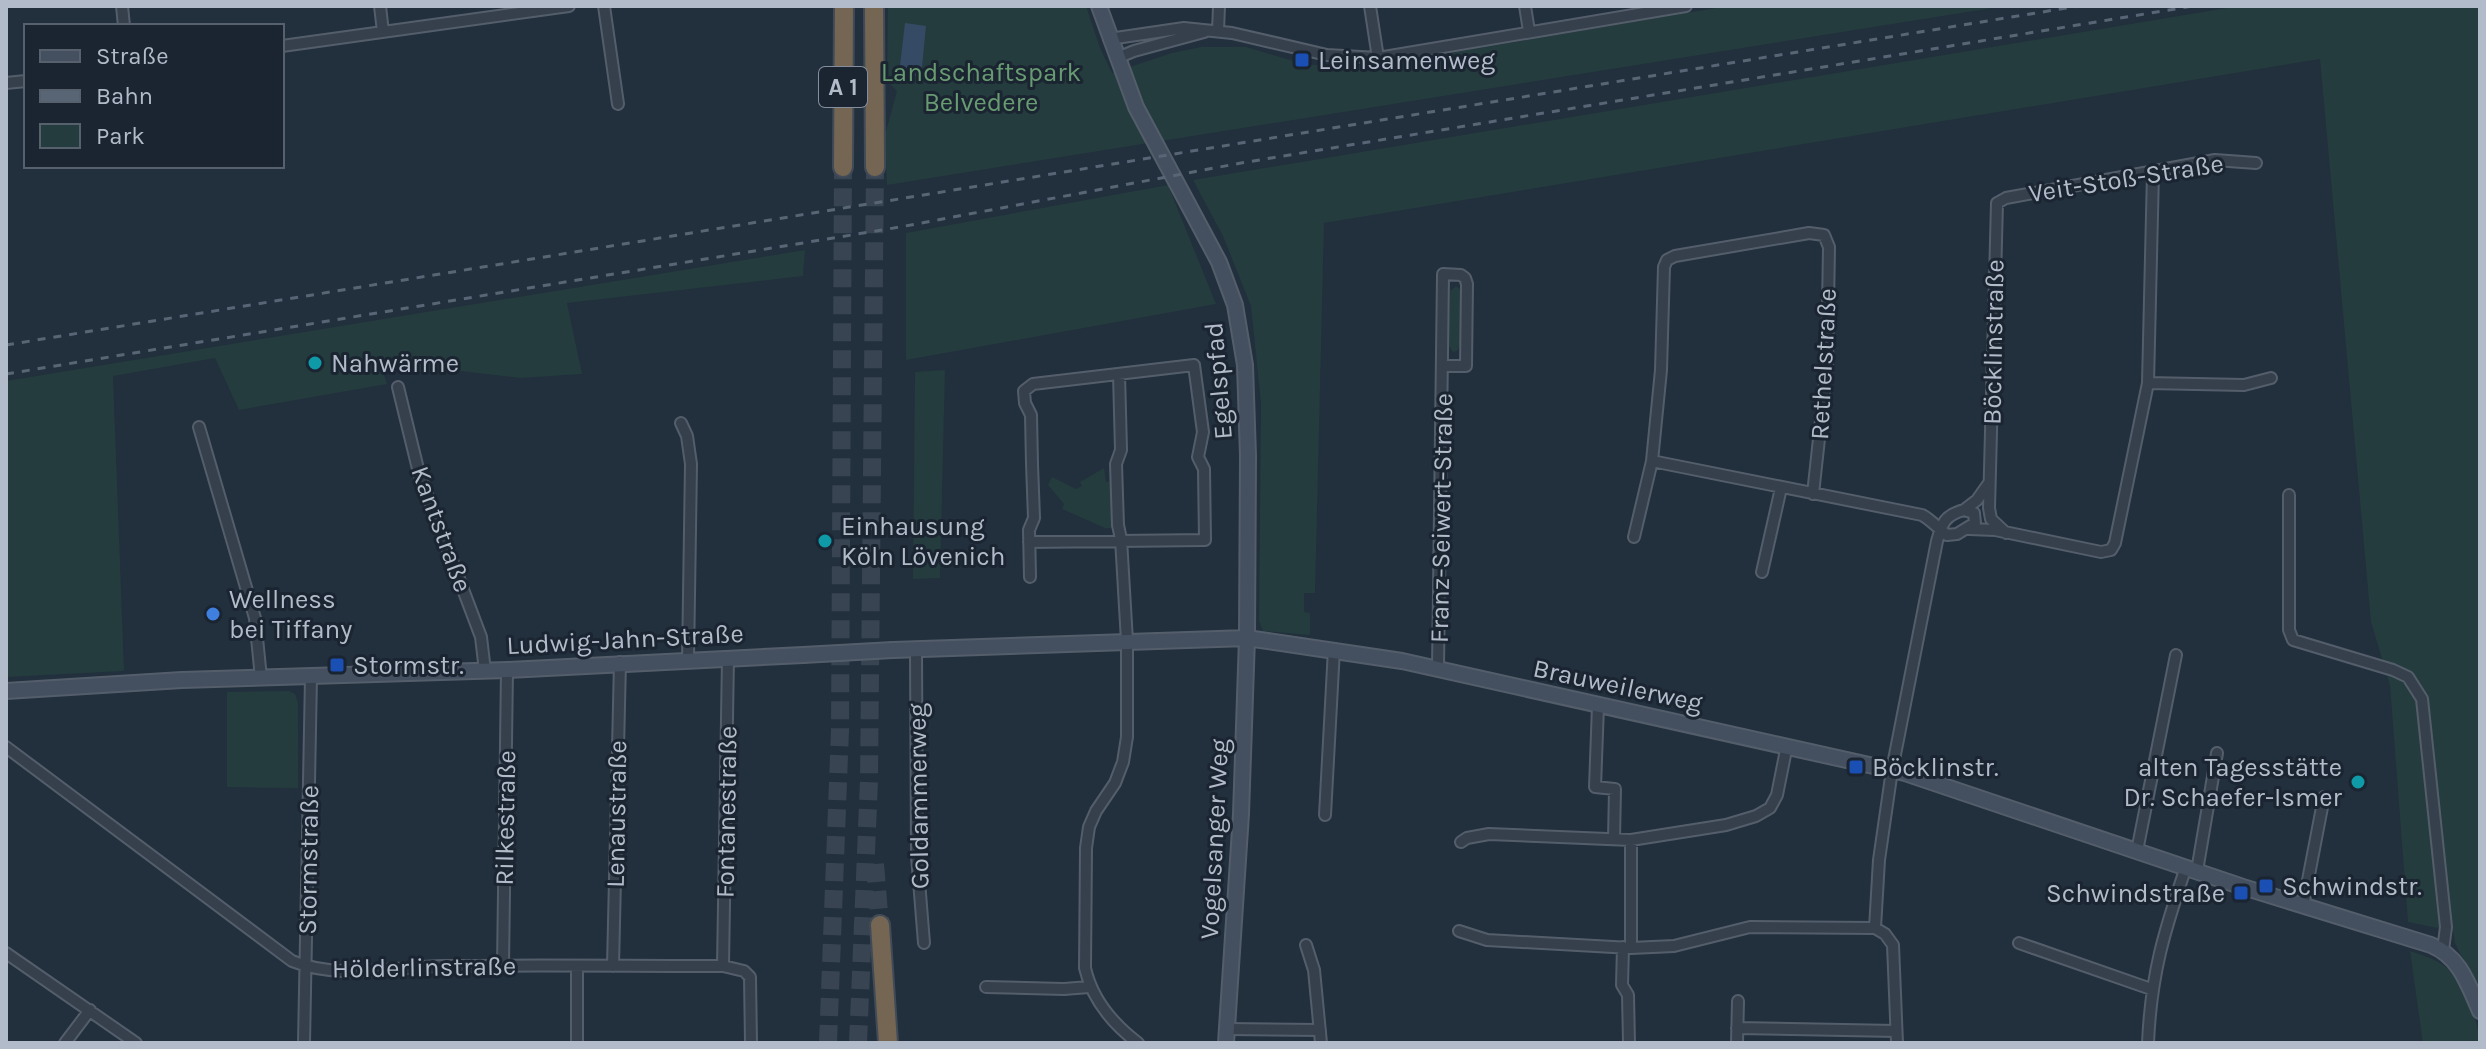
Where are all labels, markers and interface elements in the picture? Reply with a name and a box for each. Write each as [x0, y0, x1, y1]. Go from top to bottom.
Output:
legend [24, 24, 284, 168]
text: Straße [96, 42, 168, 70]
place label: Leinsamenweg [1318, 45, 1495, 76]
marker: Leinsamenweg [1293, 51, 1311, 69]
park label: Landschaftspark Belvedere [881, 57, 1081, 118]
road number: A 1 [819, 67, 867, 107]
text: Bahn [96, 82, 153, 110]
text: Park [96, 122, 145, 150]
street label: Veit-Stoß-Straße [2026, 148, 2226, 209]
street label: Böcklinstraße [1977, 259, 2010, 425]
street label: Rethelstraße [1804, 287, 1843, 441]
street label: Egelspfad [1198, 321, 1239, 441]
place label: Nahwärme [331, 348, 459, 379]
marker: Nahwärme [306, 354, 324, 372]
street label: Franz-Seiwert-Straße [1424, 393, 1459, 643]
street label: Kantstraße [404, 462, 479, 597]
place label: Einhausung Köln Lövenich [841, 511, 1005, 572]
marker: Einhausung Köln Lövenich [816, 532, 834, 550]
place label: Wellness bei Tiffany [229, 584, 352, 645]
marker: Wellness bei Tiffany [204, 605, 222, 623]
street label: Ludwig-Jahn-Straße [506, 618, 744, 661]
place label: Stormstr. [353, 650, 464, 681]
street label: Brauweilerweg [1530, 652, 1706, 719]
marker: Stormstr. [328, 656, 346, 674]
street label: Goldammerweg [901, 702, 936, 889]
street label: Fontanestraße [709, 726, 744, 898]
street label: Vogelsanger Weg [1194, 738, 1235, 940]
street label: Lenaustraße [600, 740, 633, 888]
street label: Rilkestraße [489, 750, 522, 886]
place label: Böcklinstr. [1872, 752, 1999, 783]
place label: alten Tagesstätte Dr. Schaefer-Ismer [2123, 752, 2343, 813]
marker: Böcklinstr. [1847, 758, 1865, 776]
marker: alten Tagesstätte Dr. Schaefer-Ismer [2349, 773, 2367, 791]
street label: Stormstraße [292, 785, 325, 935]
place label: Schwindstr. [2282, 871, 2422, 902]
marker: Schwindstr. [2257, 877, 2275, 895]
place label: Schwindstraße [2046, 878, 2225, 909]
marker: Schwindstraße [2232, 884, 2250, 902]
street label: Hölderlinstraße [332, 950, 516, 985]

